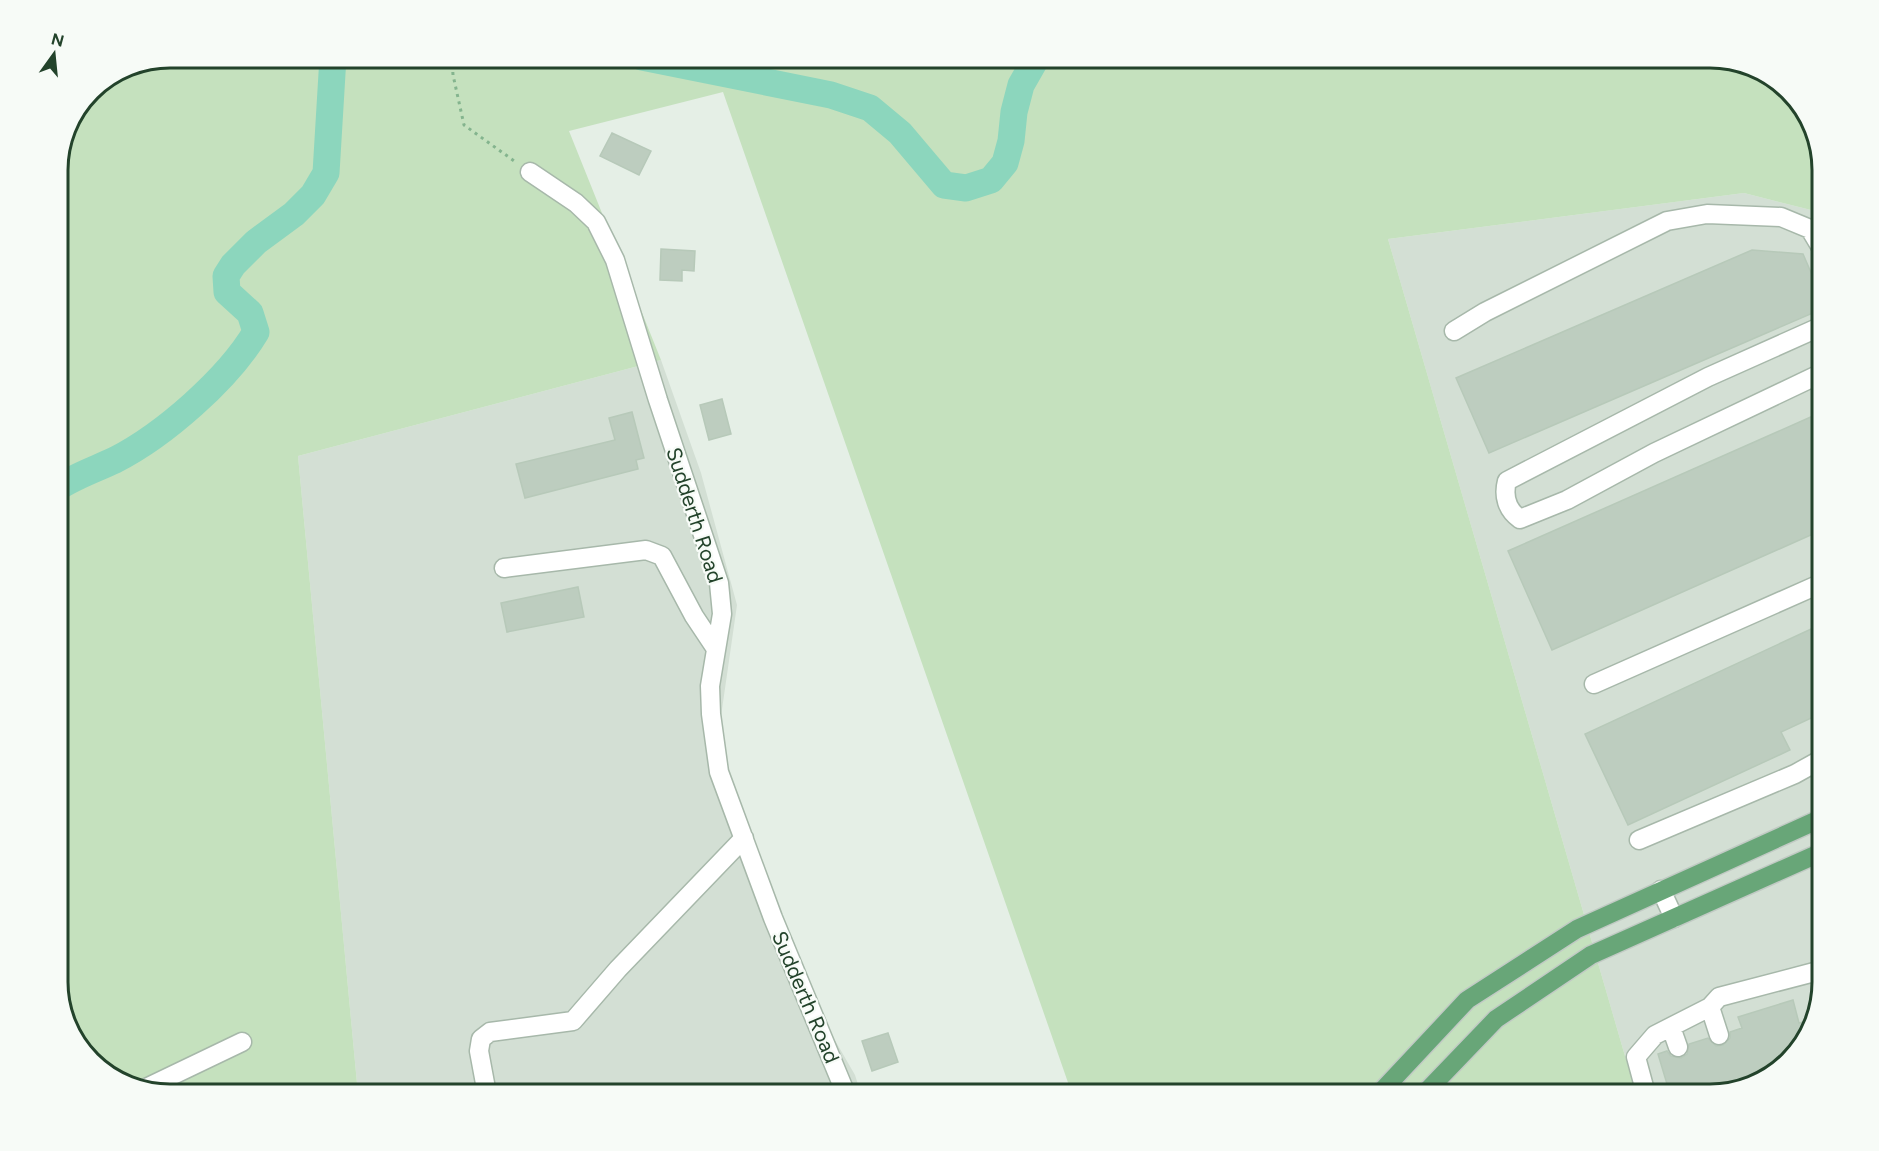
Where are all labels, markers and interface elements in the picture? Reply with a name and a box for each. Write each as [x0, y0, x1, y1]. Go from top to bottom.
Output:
north arrow [24, 24, 84, 84]
text: N [49, 29, 66, 51]
street label: Sudderth Road [661, 444, 729, 586]
street label: Sudderth Road [767, 927, 845, 1067]

